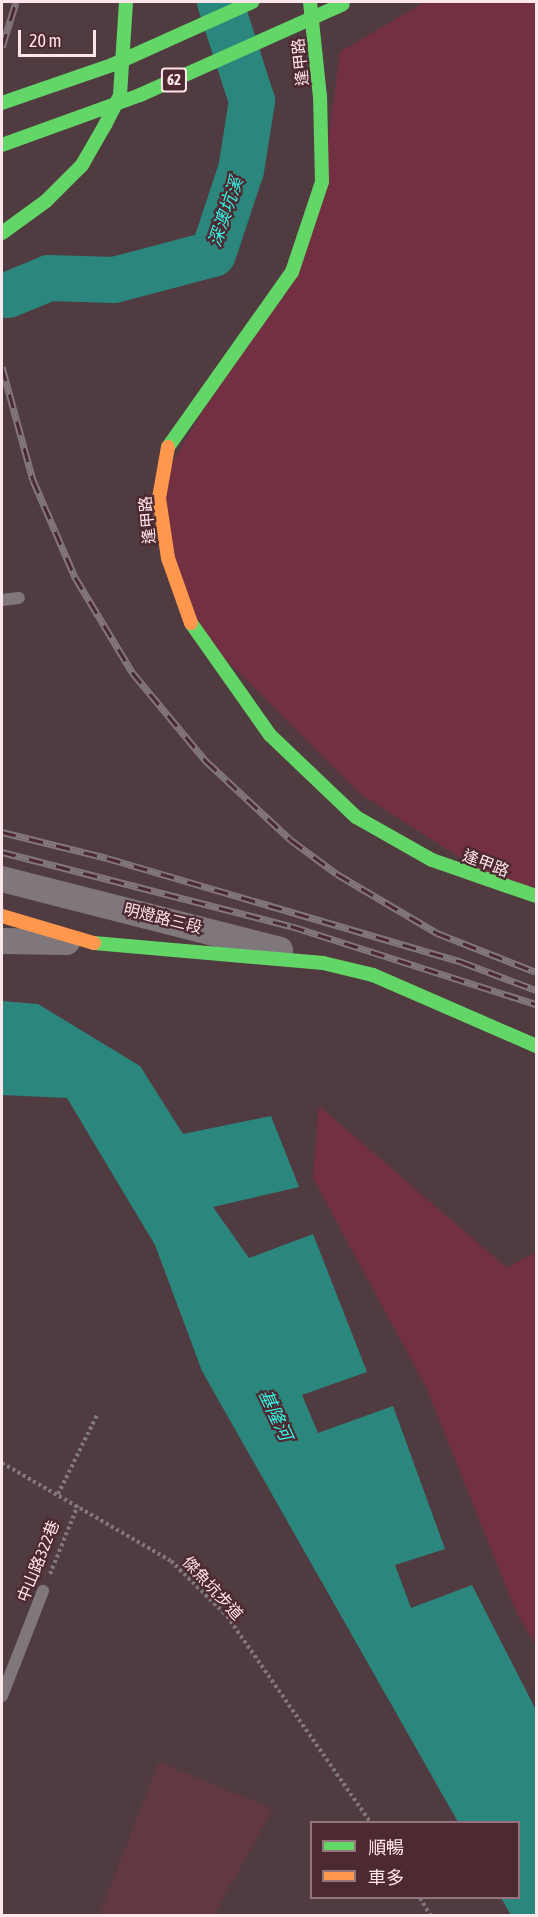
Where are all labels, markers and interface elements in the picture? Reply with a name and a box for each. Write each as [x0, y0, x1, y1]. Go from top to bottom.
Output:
scale bar [21, 18, 99, 56]
text: 20 m [29, 30, 61, 51]
street label: 逢甲路 [288, 37, 312, 87]
road number: 62 [160, 68, 188, 92]
water label: 深澳坑溪 [204, 174, 248, 250]
street label: 逢甲路 [135, 495, 159, 545]
street label: 逢甲路 [460, 845, 512, 881]
street label: 明燈路三段 [122, 899, 204, 937]
water label: 基隆河 [254, 1386, 296, 1444]
street label: 中山路322巷 [13, 1517, 63, 1605]
street label: 傑魚坑步道 [179, 1552, 247, 1624]
legend [310, 1821, 520, 1899]
text: 順暢 [368, 1837, 404, 1858]
text: 車多 [368, 1867, 404, 1888]

